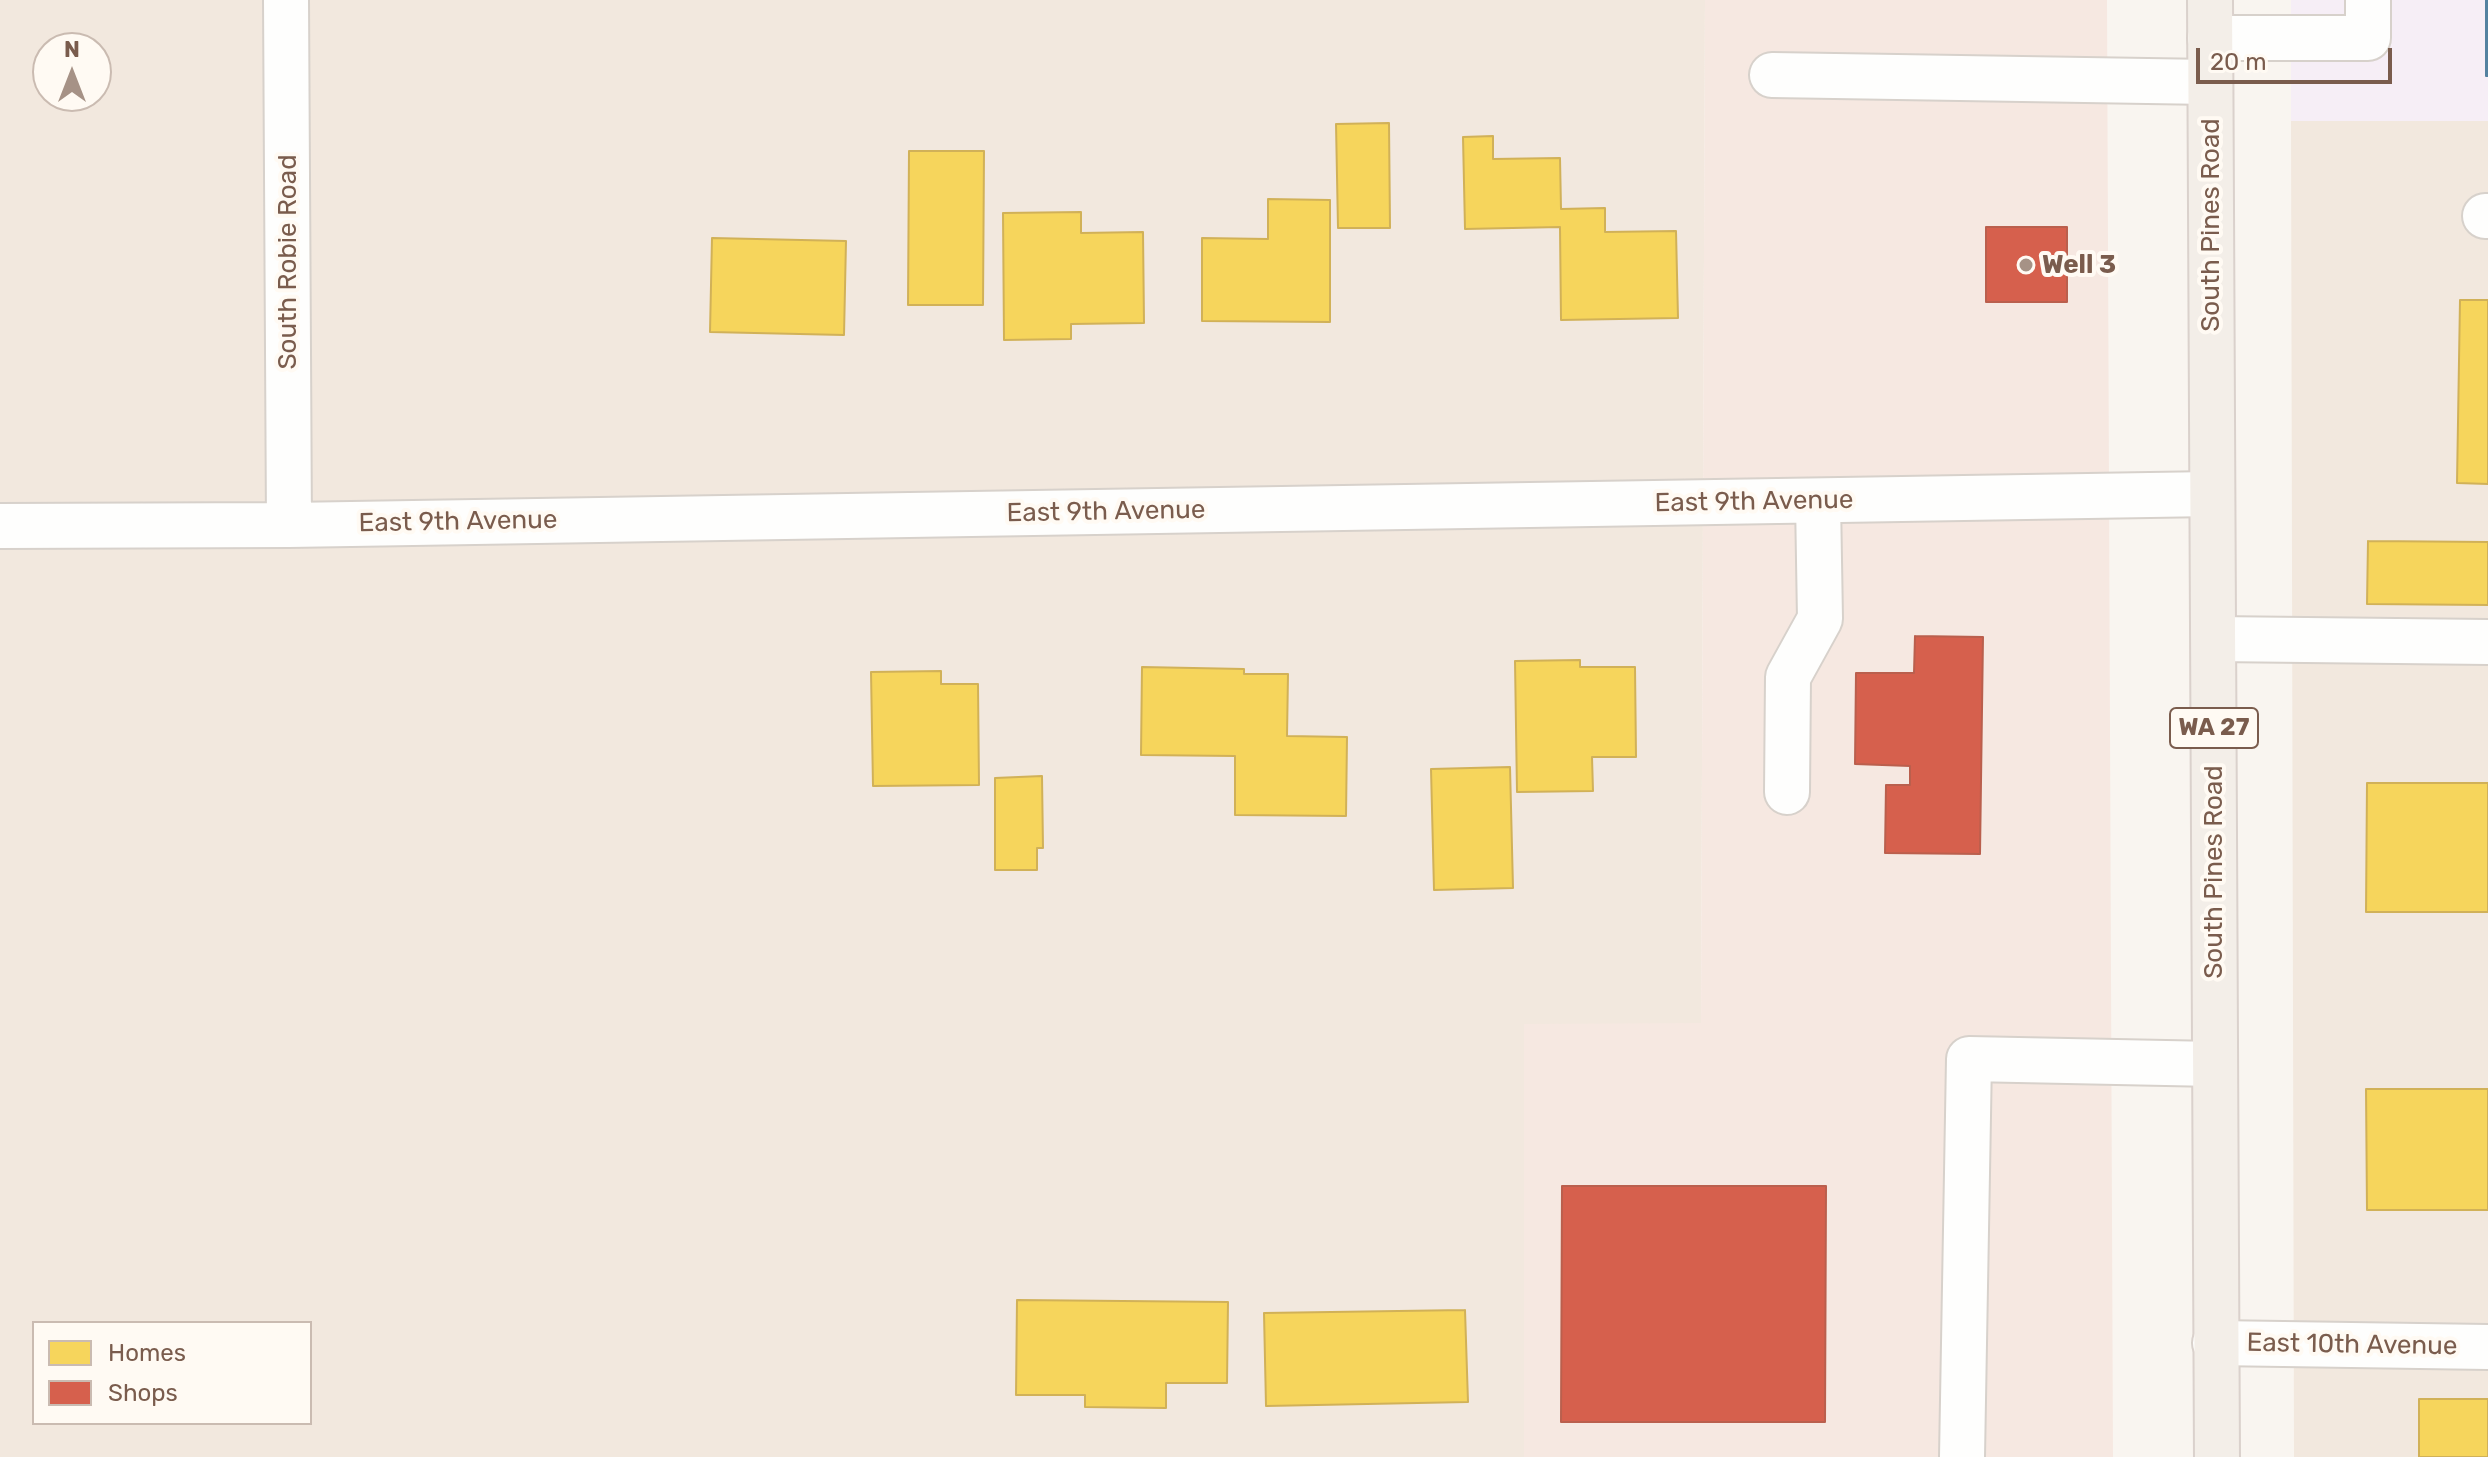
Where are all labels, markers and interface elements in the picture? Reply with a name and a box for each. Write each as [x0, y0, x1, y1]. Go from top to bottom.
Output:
north arrow [32, 32, 112, 112]
scale bar [2200, 32, 2396, 82]
text: N [64, 36, 80, 63]
text: 20 m [2210, 48, 2267, 76]
street label: South Pines Road [2195, 118, 2227, 332]
street label: South Robie Road [272, 154, 304, 370]
place label: Well 3 [2042, 249, 2116, 281]
marker: Well 3 [2017, 256, 2035, 274]
street label: East 9th Avenue [1654, 485, 1854, 519]
street label: East 9th Avenue [1006, 495, 1206, 529]
street label: East 9th Avenue [358, 505, 558, 539]
road number: WA 27 [2170, 708, 2258, 748]
street label: South Pines Road [2198, 765, 2230, 979]
legend [32, 1321, 312, 1425]
street label: East 10th Avenue [2246, 1328, 2458, 1362]
text: Homes [108, 1339, 186, 1367]
text: Shops [108, 1379, 178, 1407]

